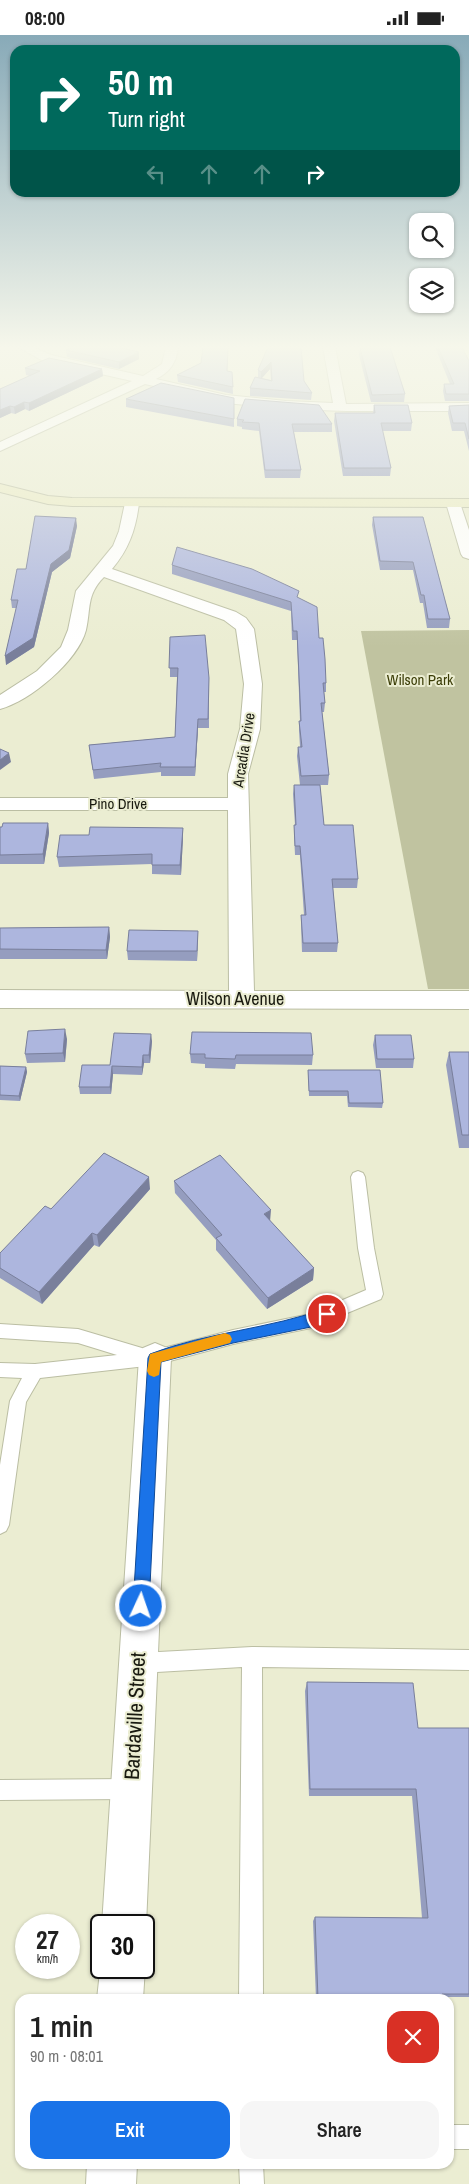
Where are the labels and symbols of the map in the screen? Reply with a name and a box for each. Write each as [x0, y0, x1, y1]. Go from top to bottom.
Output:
park label: Wilson Park [387, 669, 454, 690]
street label: Arcadia Drive [227, 711, 260, 790]
street label: Pino Drive [89, 793, 147, 814]
street label: Wilson Avenue [186, 986, 284, 1011]
pin [306, 1293, 348, 1335]
position arrow [114, 1579, 166, 1631]
street label: Bardaville Street [117, 1651, 152, 1780]
speed limit sign: 30 [90, 1914, 155, 1979]

